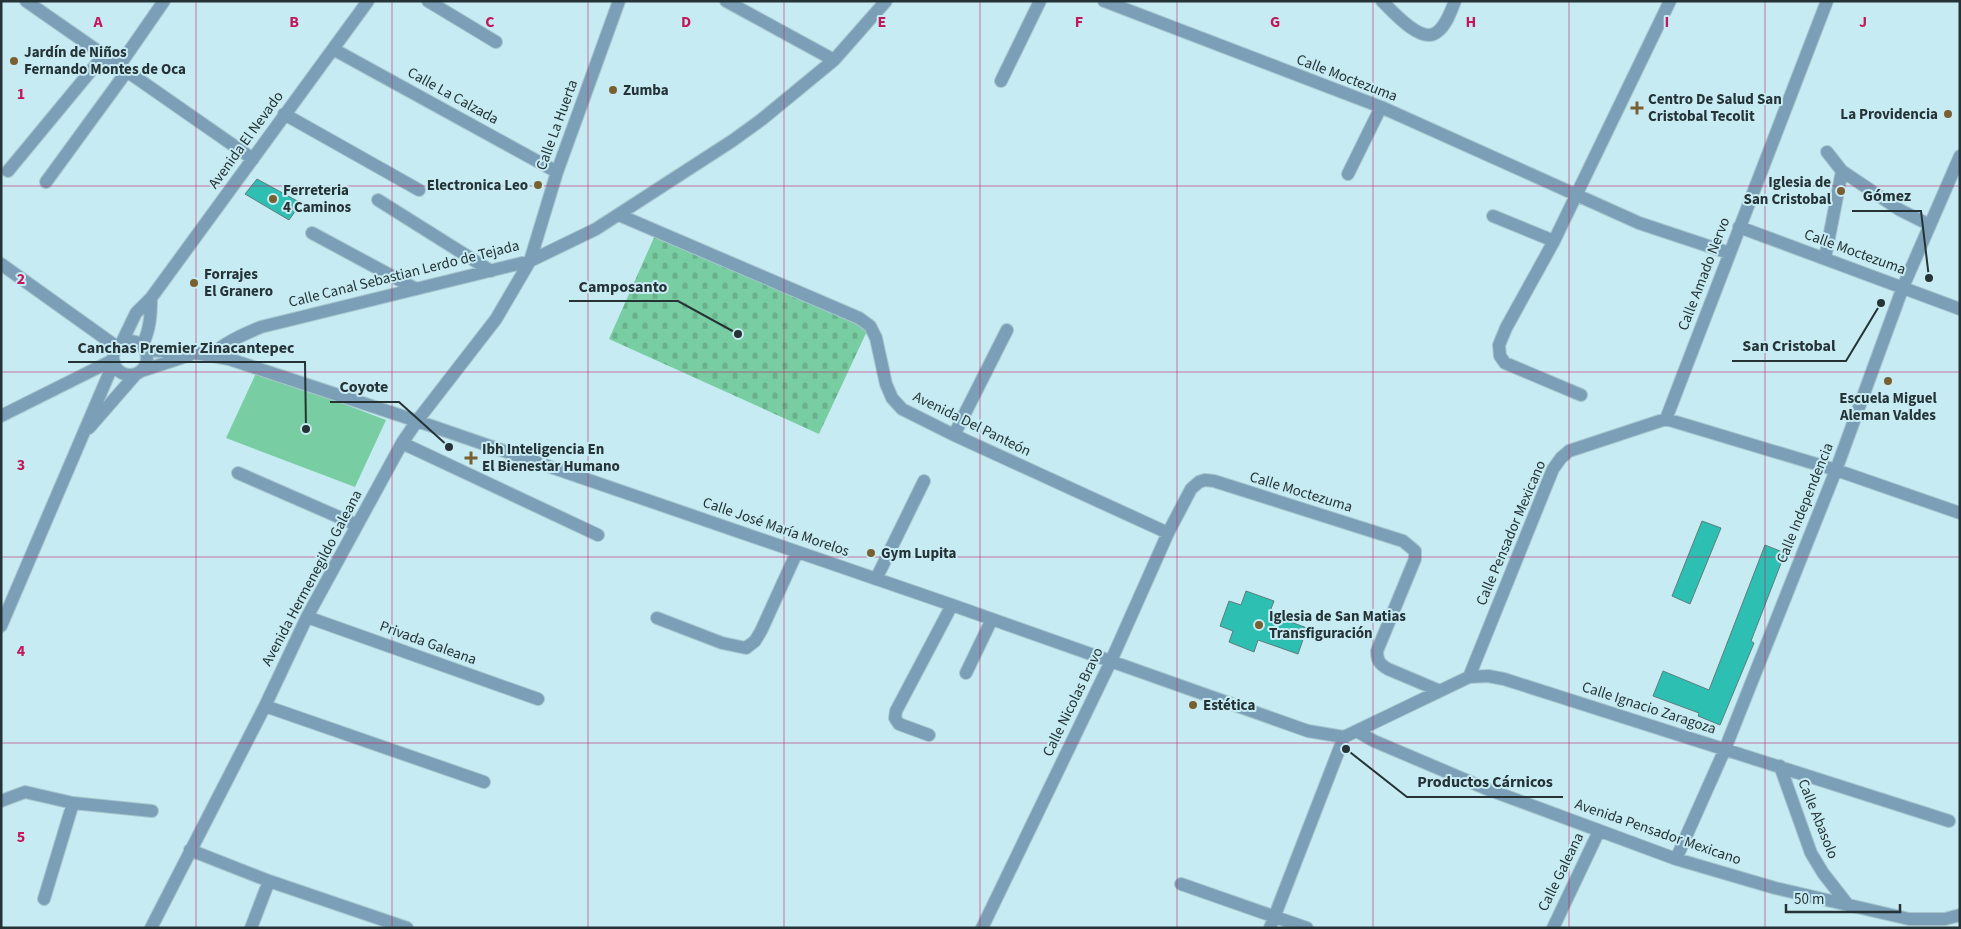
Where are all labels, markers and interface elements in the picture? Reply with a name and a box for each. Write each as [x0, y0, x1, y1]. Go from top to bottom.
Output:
text: A [92, 11, 103, 33]
text: B [289, 11, 299, 33]
text: C [485, 11, 495, 33]
text: D [681, 11, 691, 33]
text: E [878, 11, 886, 33]
text: F [1075, 11, 1083, 33]
text: G [1270, 11, 1280, 33]
text: H [1466, 11, 1476, 33]
text: I [1665, 11, 1669, 33]
text: J [1859, 11, 1867, 33]
place label: Jardín de Niños Fernando Montes de Oca [24, 42, 186, 80]
street label: Calle Moctezuma [1293, 49, 1401, 107]
marker: Jardín de Niños Fernando Montes de Oca [8, 55, 20, 67]
street label: Calle La Calzada [404, 62, 502, 130]
street label: Calle La Huerta [531, 77, 583, 173]
place label: Zumba [623, 80, 669, 101]
text: 1 [17, 83, 25, 105]
marker: Zumba [607, 84, 619, 96]
street label: Avenida El Nevado [203, 87, 289, 193]
place label: Centro De Salud San Cristobal Tecolit [1648, 89, 1782, 127]
marker: Centro De Salud San Cristobal Tecolit [1630, 101, 1644, 115]
place label: La Providencia [1840, 104, 1938, 125]
marker: La Providencia [1942, 108, 1954, 120]
place label: Iglesia de San Cristobal [1744, 172, 1832, 210]
place label: Electronica Leo [427, 175, 528, 196]
marker: Electronica Leo [532, 179, 544, 191]
place label: Ferreteria 4 Caminos [283, 180, 351, 218]
callout: Gómez [1852, 180, 1921, 211]
marker: Iglesia de San Cristobal [1835, 185, 1847, 197]
text: Gómez [1863, 185, 1911, 207]
marker: Ferreteria 4 Caminos [267, 193, 279, 205]
street label: Calle Amado Nervo [1673, 214, 1735, 334]
street label: Calle Moctezuma [1801, 224, 1909, 280]
street label: Calle Canal Sebastian Lerdo de Tejada [286, 235, 522, 313]
place label: Forrajes El Granero [204, 264, 273, 302]
text: 2 [17, 268, 25, 290]
callout: Camposanto [569, 270, 678, 301]
text: Camposanto [579, 276, 668, 298]
marker: Forrajes El Granero [188, 277, 200, 289]
callout: San Cristobal [1732, 330, 1846, 361]
callout: Canchas Premier Zinacantepec [68, 331, 305, 362]
text: San Cristobal [1742, 335, 1836, 357]
text: Canchas Premier Zinacantepec [78, 337, 295, 359]
callout: Coyote [330, 371, 399, 402]
marker: Escuela Miguel Aleman Valdes [1882, 375, 1894, 387]
text: Coyote [340, 376, 388, 398]
street label: Avenida Del Panteón [909, 386, 1035, 462]
place label: Escuela Miguel Aleman Valdes [1839, 388, 1937, 426]
place label: Ibh Inteligencia En El Bienestar Humano [482, 439, 620, 477]
street label: Calle Independencia [1771, 440, 1839, 566]
marker: Ibh Inteligencia En El Bienestar Humano [464, 451, 478, 465]
text: 3 [17, 454, 25, 476]
street label: Calle Pensador Mexicano [1471, 457, 1551, 609]
street label: Calle Moctezuma [1247, 466, 1355, 518]
street label: Avenida Hermenegildo Galeana [257, 486, 367, 670]
street label: Calle José María Morelos [700, 492, 852, 562]
place label: Gym Lupita [881, 543, 957, 564]
marker: Gym Lupita [865, 547, 877, 559]
place label: Iglesia de San Matias Transfiguración [1269, 606, 1406, 644]
street label: Privada Galeana [377, 616, 479, 670]
marker: Iglesia de San Matias Transfiguración [1253, 619, 1265, 631]
text: 4 [17, 640, 26, 662]
street label: Calle Nicolas Bravo [1037, 644, 1109, 760]
street label: Calle Ignacio Zaragoza [1579, 676, 1719, 740]
place label: Estética [1203, 695, 1255, 716]
marker: Estética [1187, 699, 1199, 711]
callout: Productos Cárnicos [1407, 766, 1563, 797]
text: Productos Cárnicos [1417, 771, 1553, 793]
street label: Calle Abasolo [1792, 776, 1844, 862]
street label: Avenida Pensador Mexicano [1572, 794, 1744, 870]
text: 5 [17, 826, 25, 848]
street label: Calle Galeana [1533, 829, 1589, 915]
scale bar [1786, 882, 1900, 914]
text: 50 m [1794, 889, 1824, 910]

